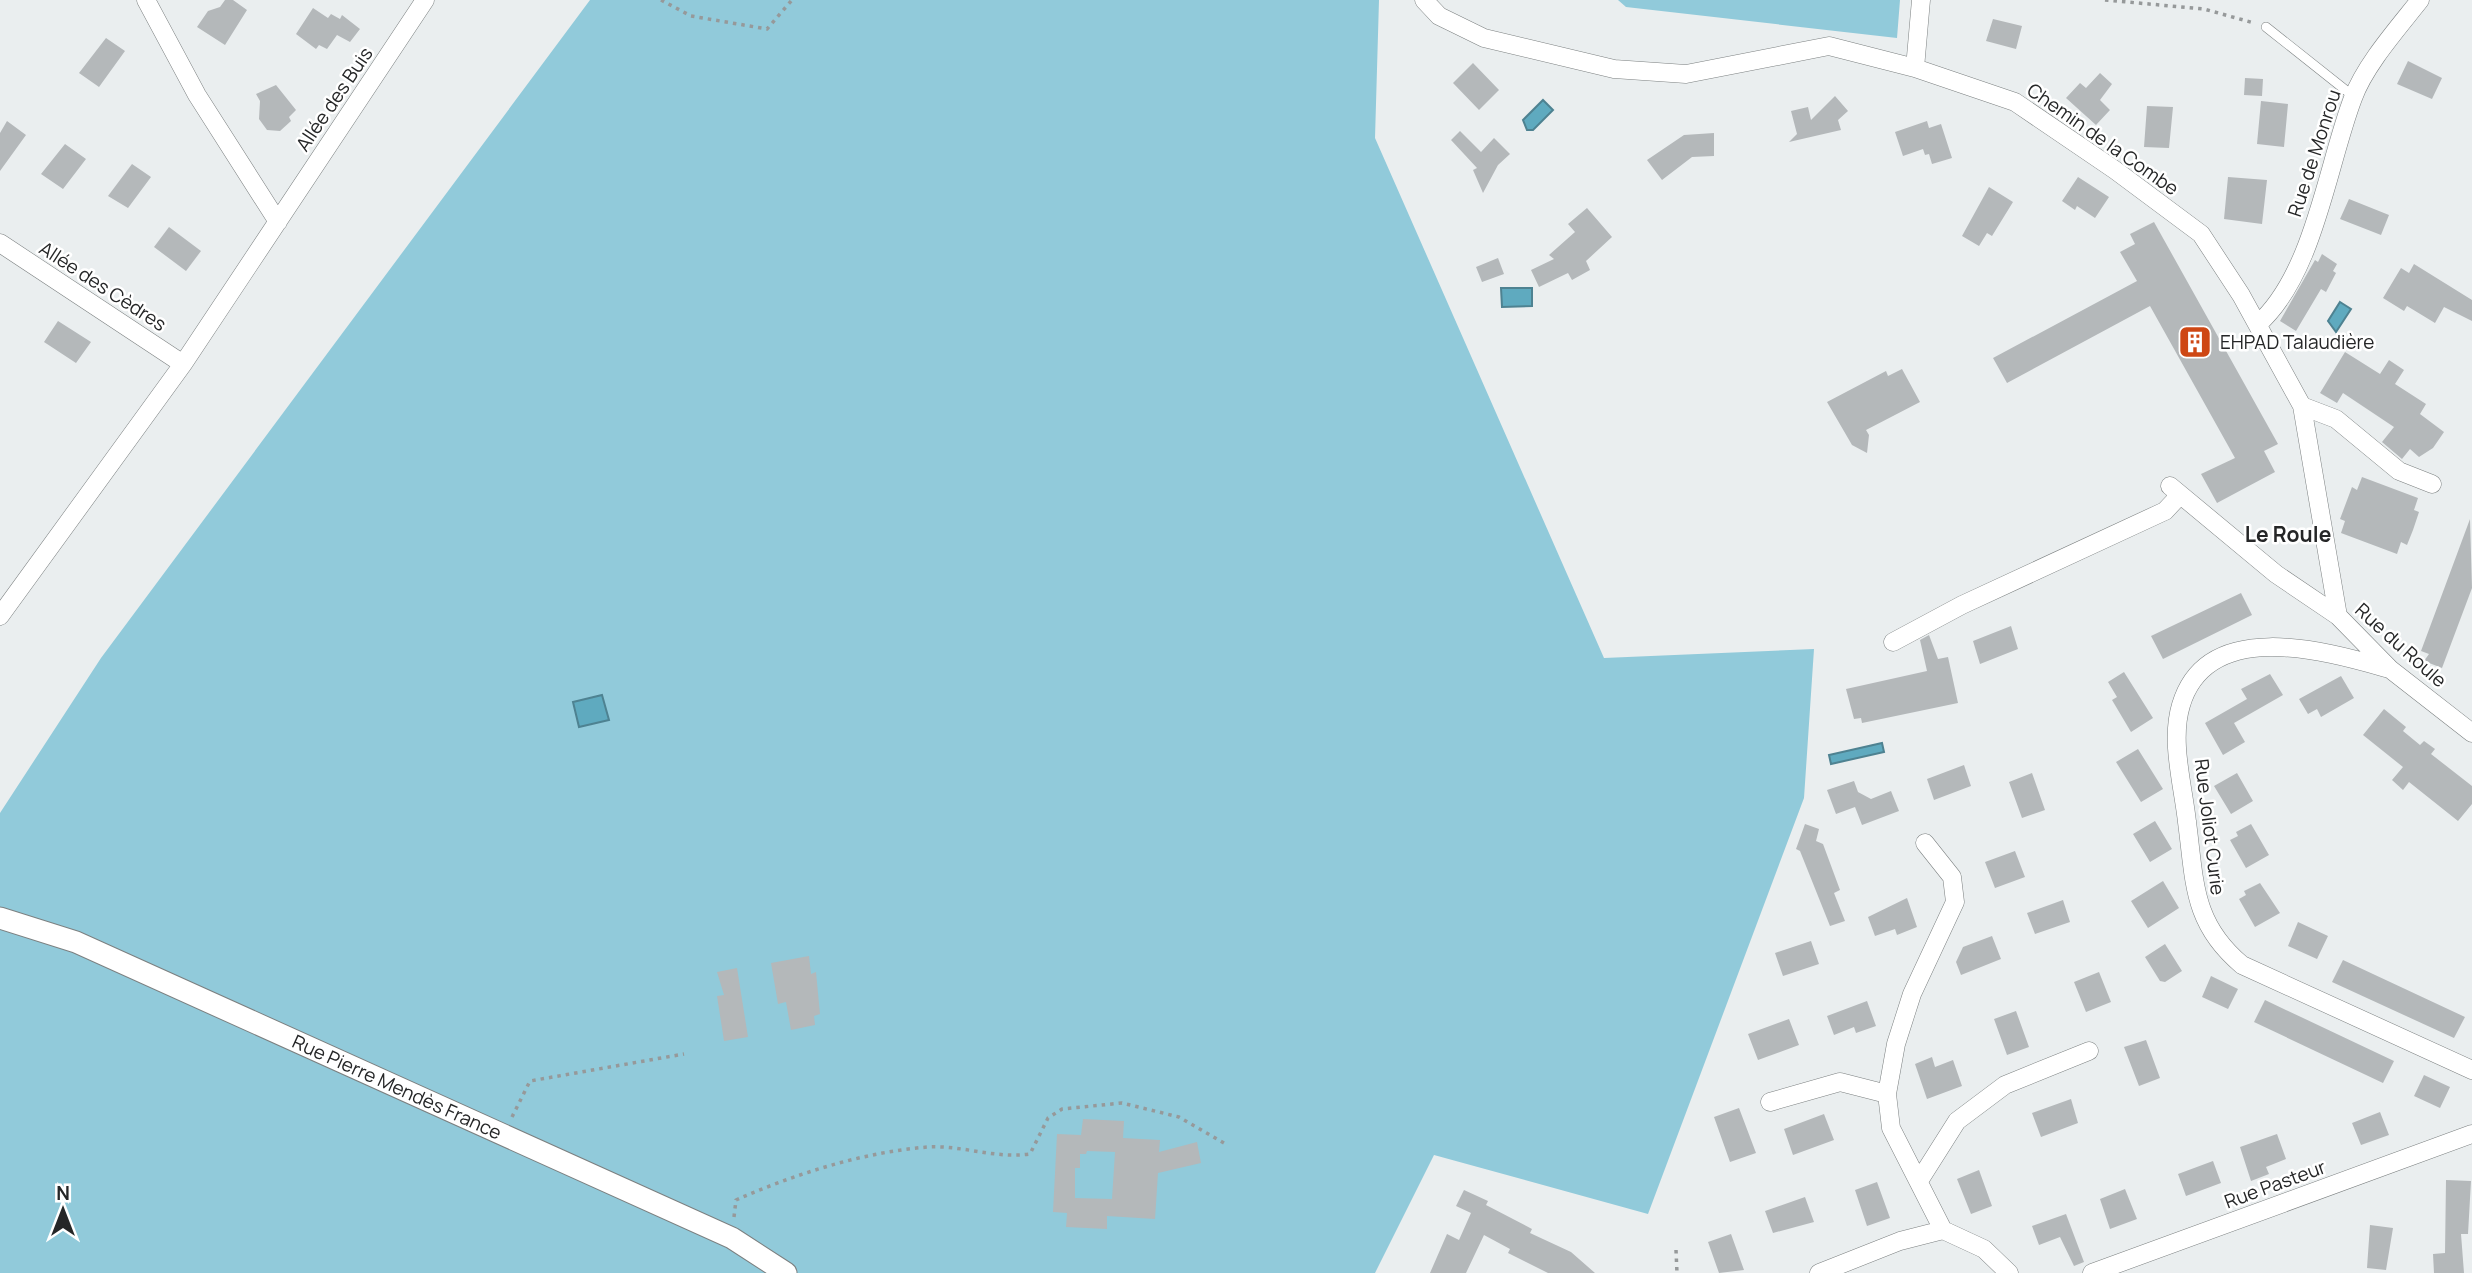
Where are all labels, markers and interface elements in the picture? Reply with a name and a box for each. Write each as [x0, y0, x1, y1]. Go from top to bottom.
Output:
street label: Allée des Buis [290, 42, 378, 156]
street label: Chemin de la Combe [2022, 77, 2184, 201]
street label: Rue de Monrou [2281, 86, 2347, 220]
street label: Allée des Cèdres [34, 235, 172, 337]
building icon: EHPAD Talaudière [2176, 323, 2214, 361]
place label: EHPAD Talaudière [2220, 329, 2374, 355]
district label: Le Roule [2245, 520, 2331, 548]
street label: Rue du Roule [2350, 597, 2452, 693]
street label: Rue Joliot Curie [2189, 757, 2231, 897]
street label: Rue Pierre Mendès France [288, 1028, 506, 1145]
street label: Rue Pasteur [2221, 1154, 2329, 1214]
north arrow [28, 1175, 98, 1245]
text: N [56, 1180, 70, 1206]

